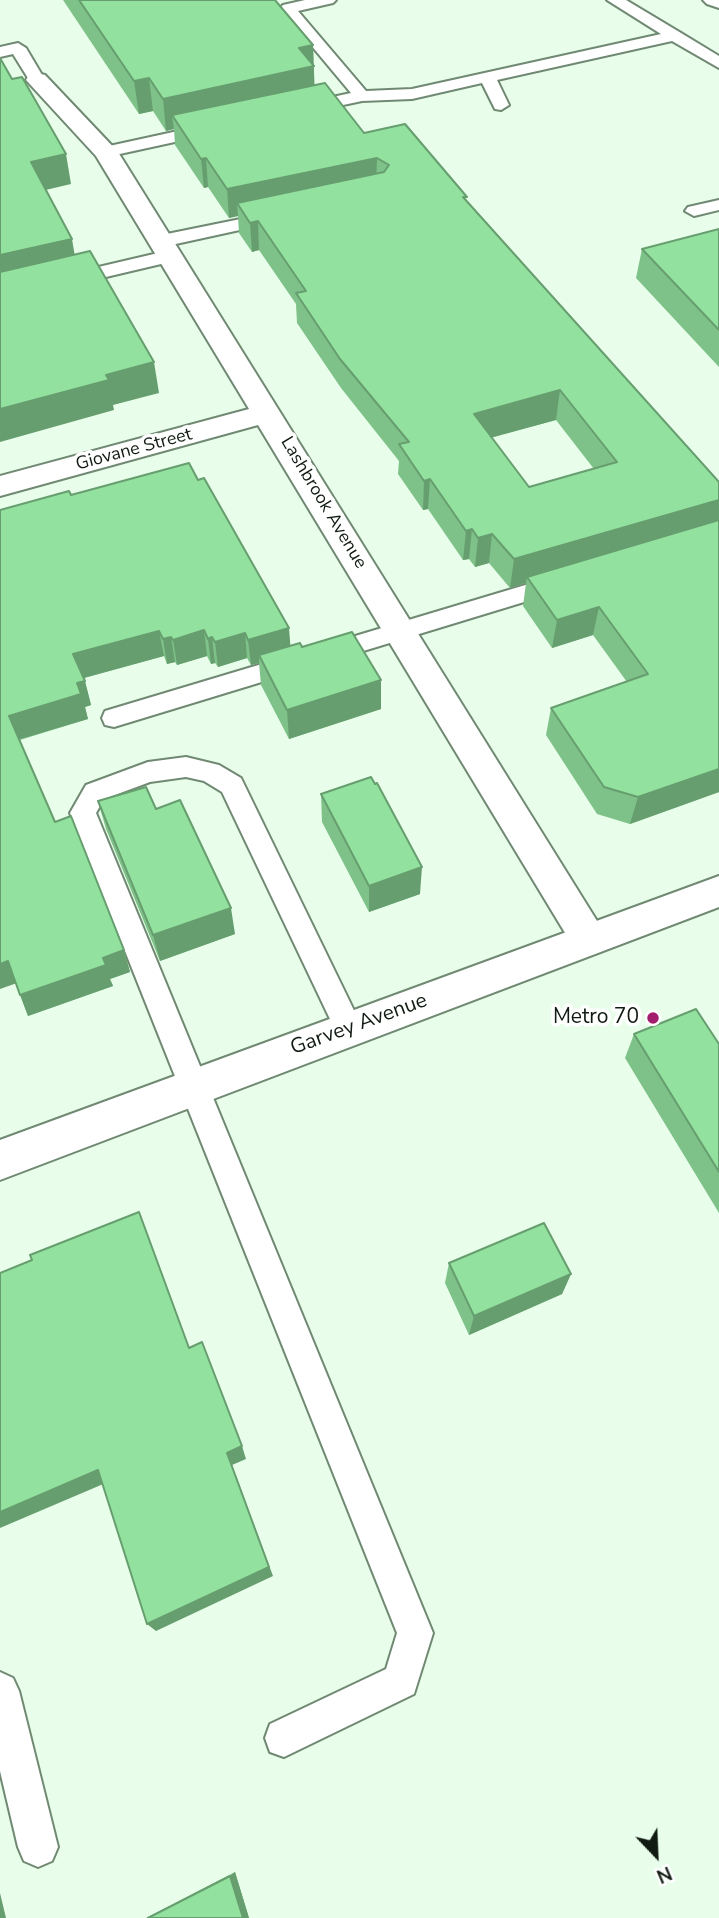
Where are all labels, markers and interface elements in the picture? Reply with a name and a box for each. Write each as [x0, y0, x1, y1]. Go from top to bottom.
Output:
street label: Giovane Street [74, 424, 194, 476]
street label: Lashbrook Avenue [275, 433, 371, 573]
street label: Garvey Avenue [287, 989, 431, 1061]
place label: Metro 70 [553, 1005, 639, 1031]
marker: Metro 70 [645, 1010, 661, 1026]
north arrow [621, 1820, 691, 1890]
text: N [653, 1860, 676, 1889]

